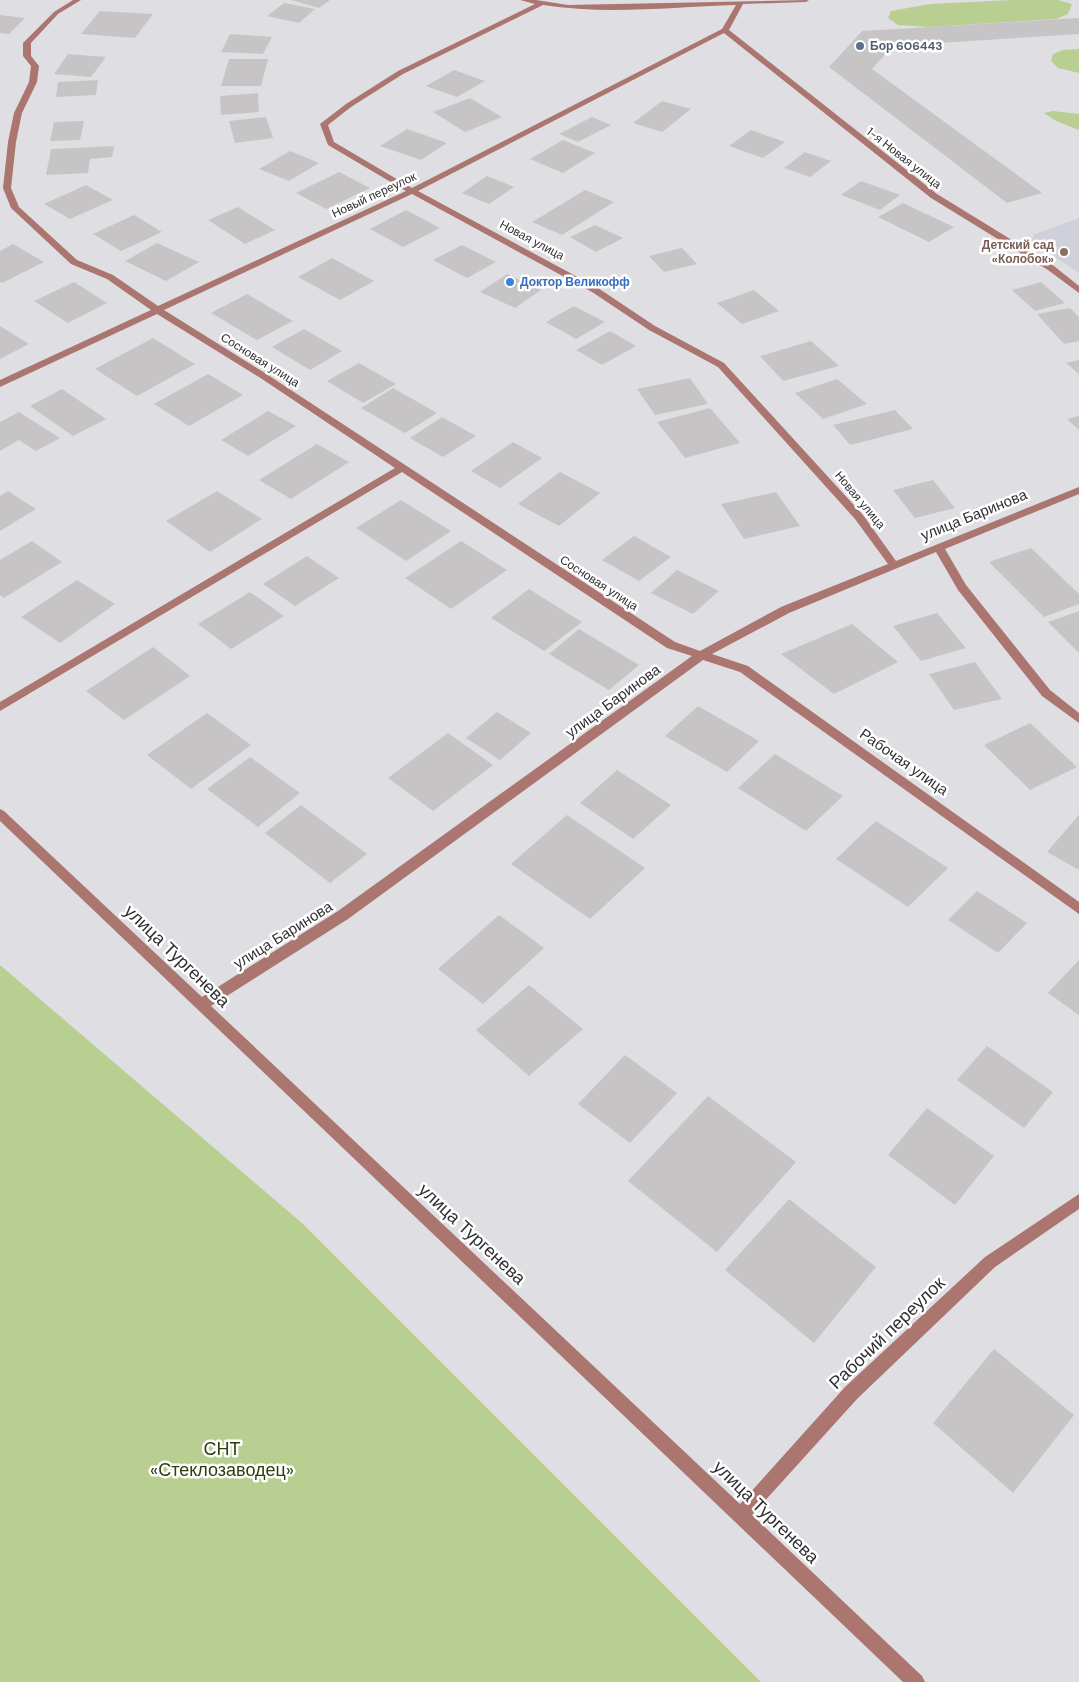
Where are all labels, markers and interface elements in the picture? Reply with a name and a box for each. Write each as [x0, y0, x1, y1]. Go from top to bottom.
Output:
place label: Бор 606443 [870, 38, 943, 54]
marker: Бор 606443 [854, 40, 866, 52]
street label: 1-я Новая улица [863, 124, 945, 192]
street label: Новый переулок [329, 168, 419, 222]
street label: Новая улица [497, 216, 567, 264]
place label: Детский сад «Колобок» [982, 237, 1054, 267]
marker: Детский сад «Колобок» [1058, 246, 1070, 258]
place label: Доктор Великофф [520, 274, 630, 290]
marker: Доктор Великофф [504, 276, 516, 288]
street label: Сосновая улица [217, 329, 303, 391]
street label: Новая улица [831, 468, 889, 533]
street label: улица Баринова [918, 484, 1031, 545]
street label: Сосновая улица [557, 552, 641, 614]
street label: улица Баринова [561, 659, 665, 742]
street label: Рабочая улица [856, 724, 953, 800]
street label: улица Баринова [230, 896, 337, 973]
street label: улица Тургенева [119, 899, 236, 1013]
street label: улица Тургенева [413, 1178, 532, 1291]
street label: Рабочий переулок [824, 1271, 950, 1395]
park label: СНТ «Стеклозаводец» [150, 1437, 294, 1482]
street label: улица Тургенева [708, 1455, 825, 1569]

